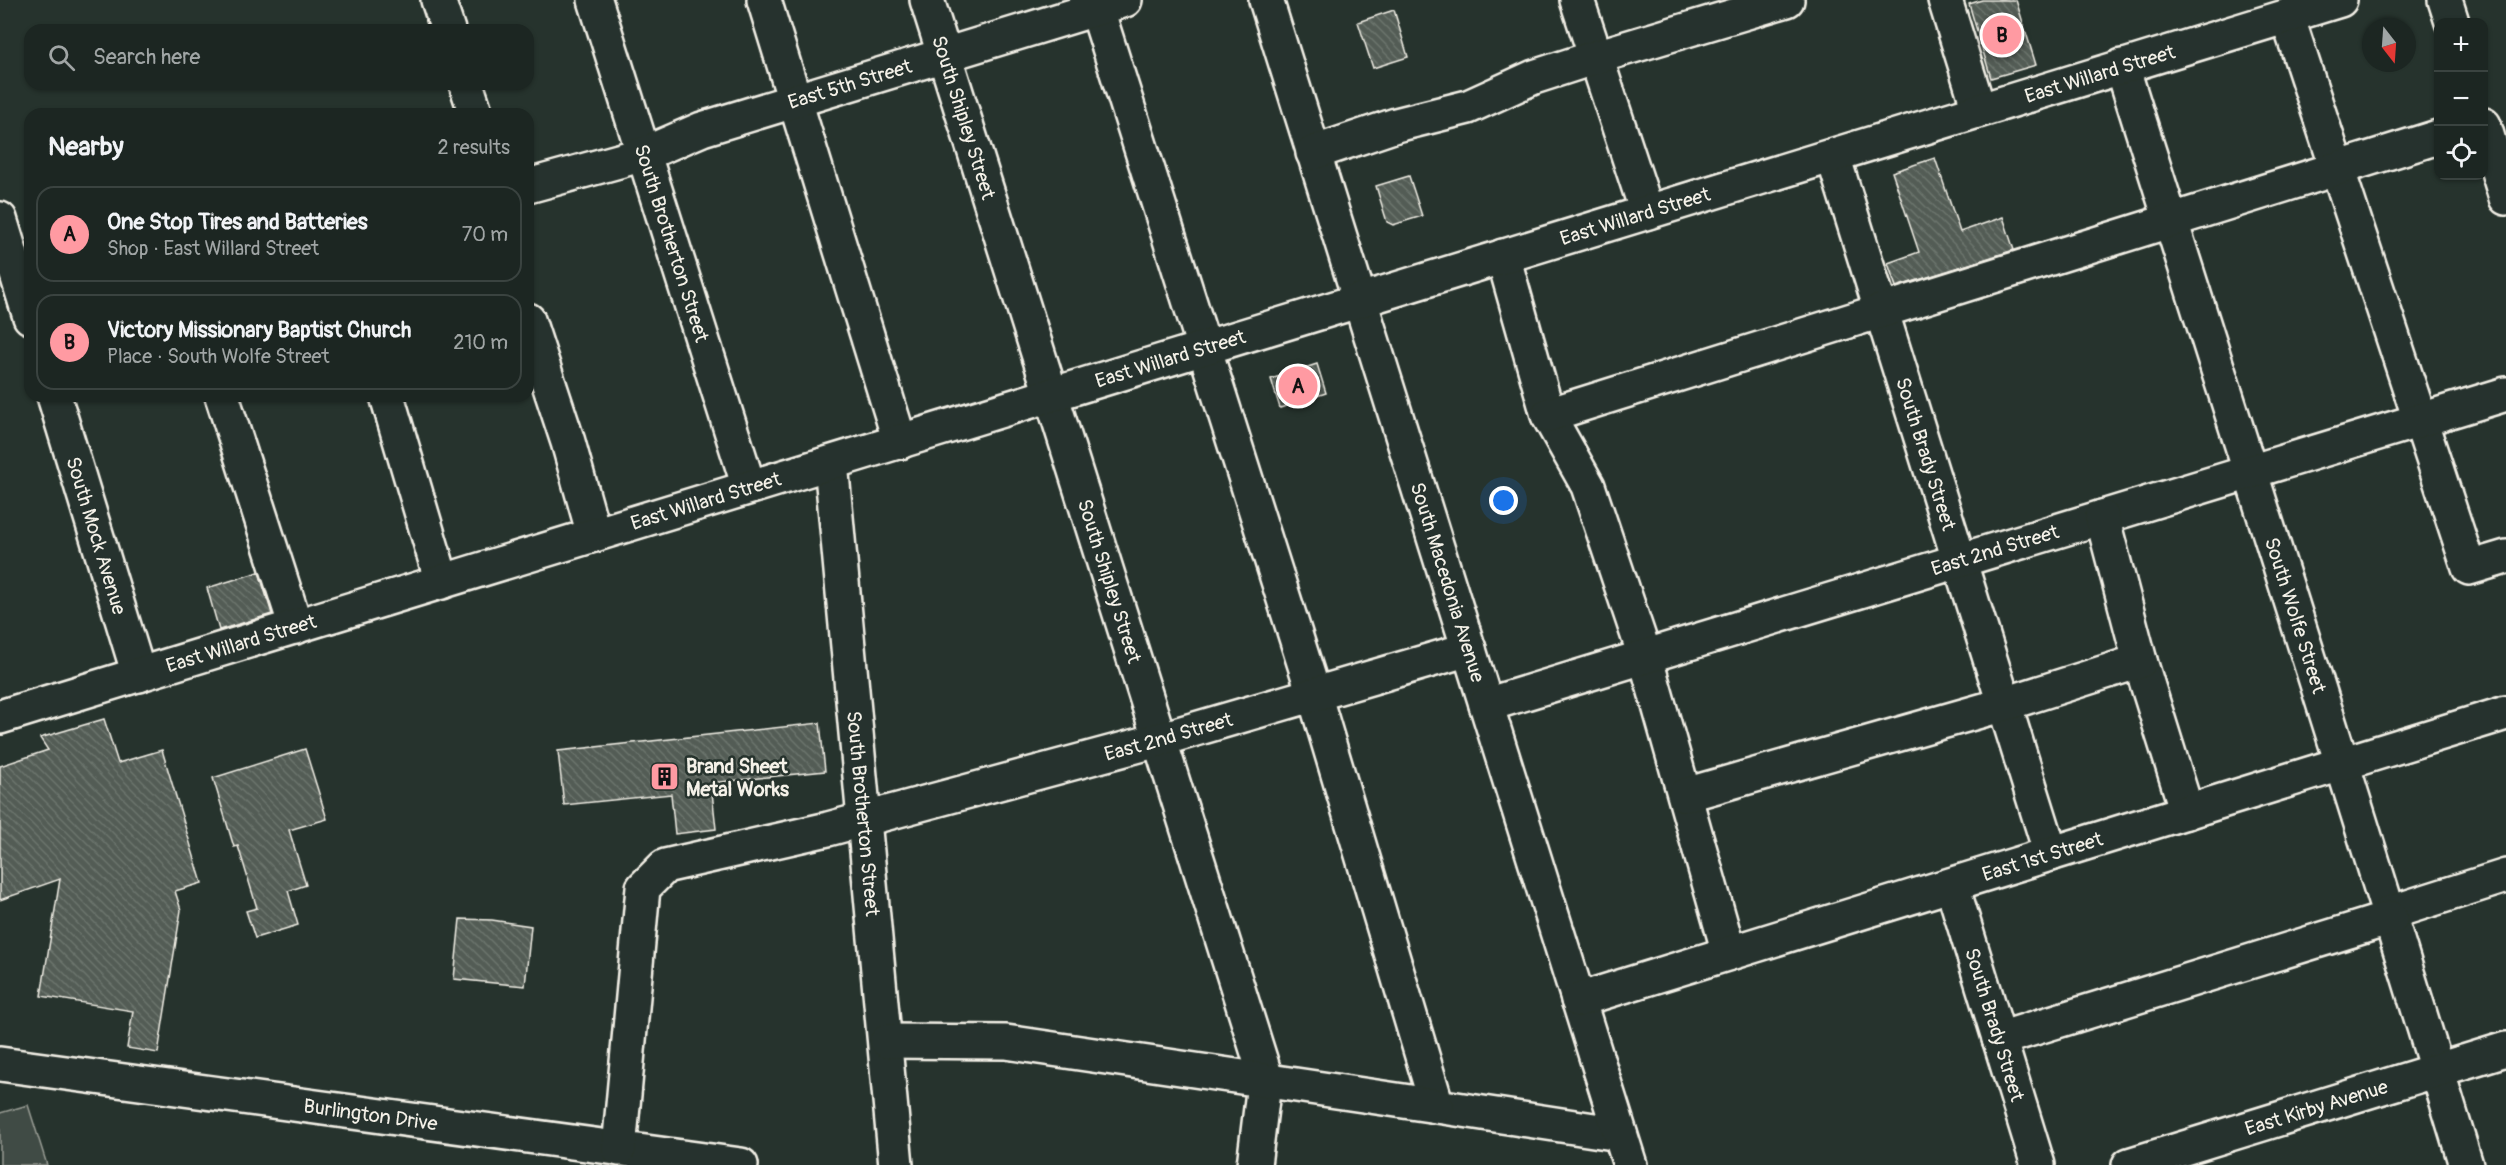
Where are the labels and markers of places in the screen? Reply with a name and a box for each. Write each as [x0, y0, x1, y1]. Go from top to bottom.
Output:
pin: B [1982, 12, 2022, 57]
pin: A [1278, 364, 1318, 408]
place label: Brand Sheet Metal Works [686, 754, 789, 802]
building icon: Brand Sheet Metal Works [649, 761, 681, 793]

